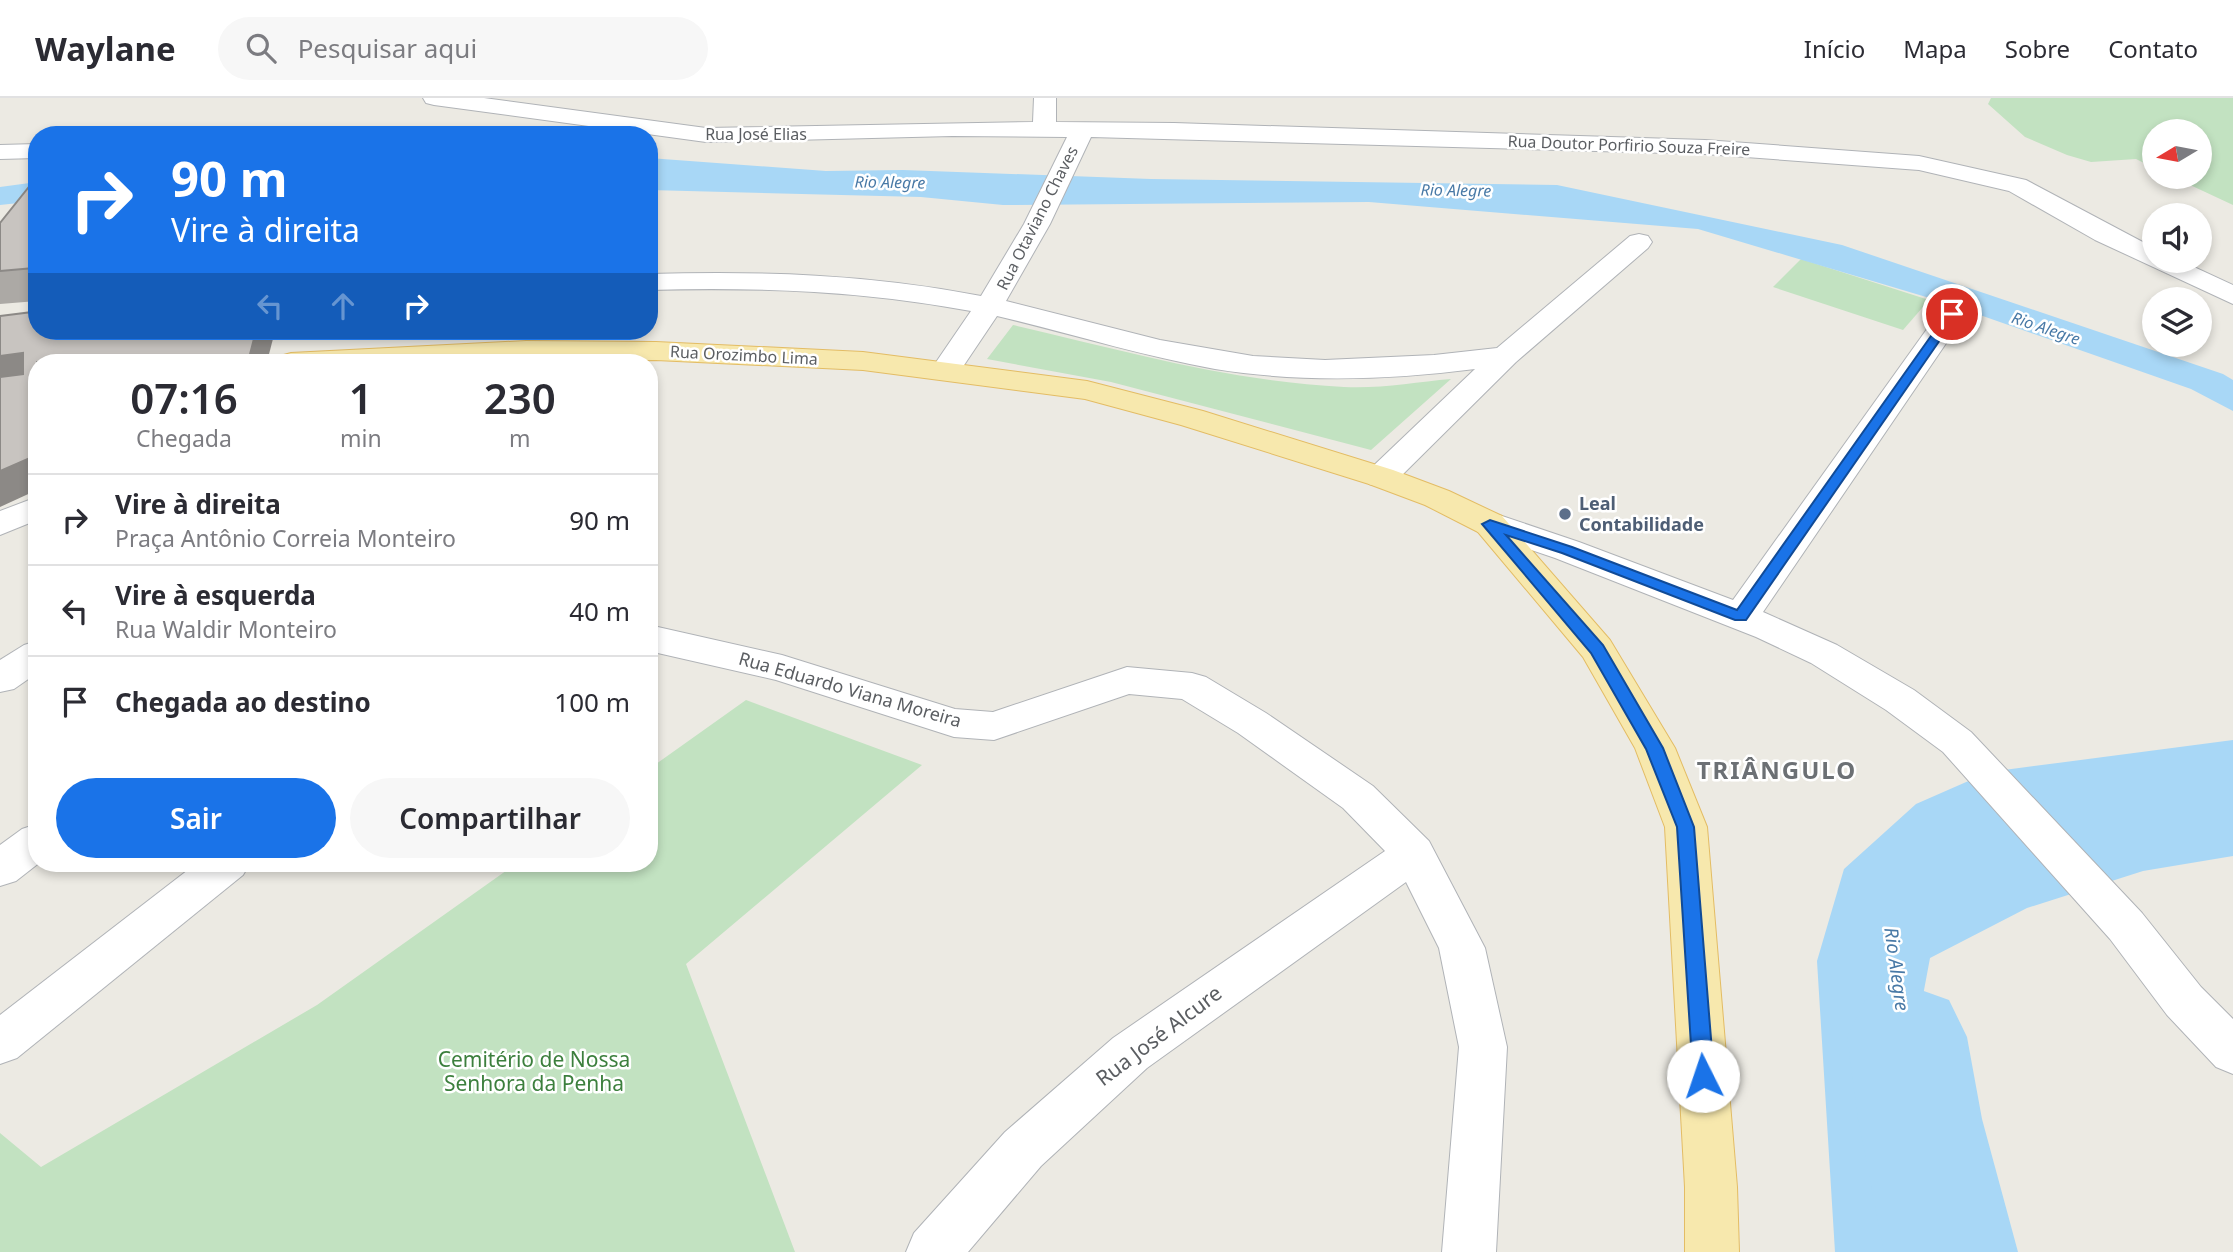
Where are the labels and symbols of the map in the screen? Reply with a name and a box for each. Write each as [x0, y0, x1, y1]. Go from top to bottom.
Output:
north arrow [2142, 119, 2212, 189]
street label: Rua José Elias [705, 123, 807, 145]
street label: Rua Doutor Porfirio Souza Freire [1507, 130, 1751, 160]
street label: Rua Otaviano Chaves [991, 142, 1083, 294]
water label: Rio Alegre [854, 170, 926, 194]
water label: Rio Alegre [1420, 178, 1492, 202]
pin [1922, 284, 1982, 344]
water label: Rio Alegre [2009, 306, 2083, 350]
street label: Rua Orozimbo Lima [670, 340, 818, 370]
place label: Leal Contabilidade [1579, 491, 1704, 536]
marker: Leal Contabilidade [1557, 506, 1573, 522]
street label: Rua Eduardo Viana Moreira [736, 646, 965, 732]
district label: TRIÂNGULO [1697, 753, 1857, 786]
water label: Rio Alegre [1878, 926, 1916, 1012]
street label: Rua José Alcure [1090, 979, 1227, 1092]
position arrow [1666, 1039, 1740, 1113]
park label: Cemitério de Nossa Senhora da Penha [438, 1045, 630, 1097]

